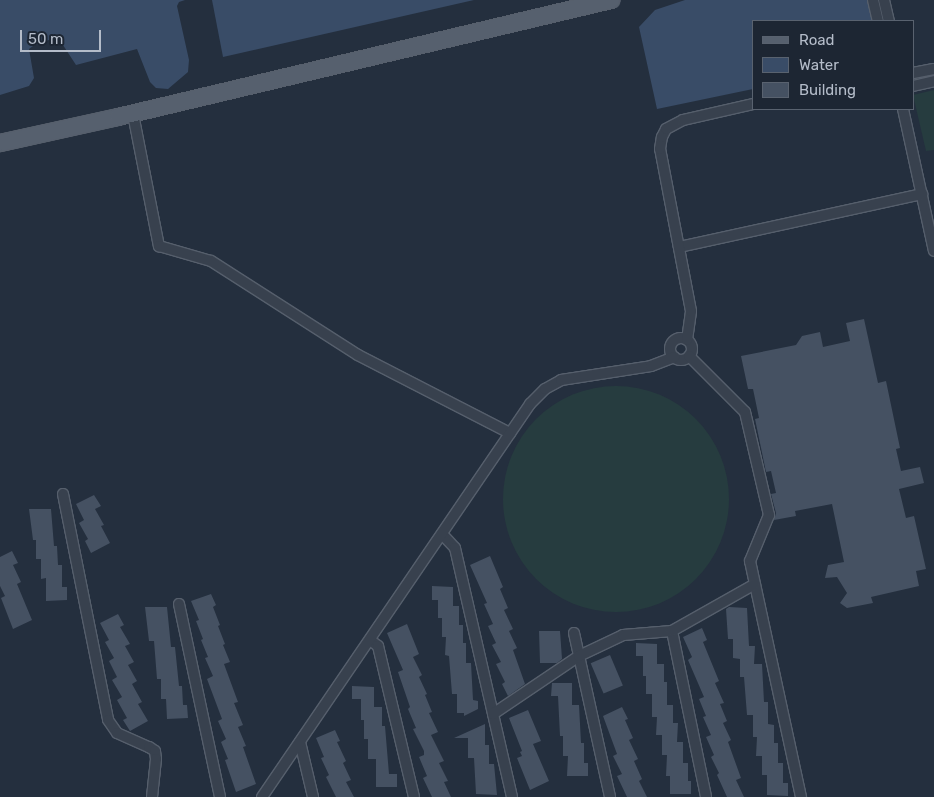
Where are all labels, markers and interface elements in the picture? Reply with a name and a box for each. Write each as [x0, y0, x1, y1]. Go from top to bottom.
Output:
scale bar [22, 20, 104, 52]
legend [752, 20, 914, 110]
text: 50 m [28, 30, 63, 48]
text: Road [799, 31, 835, 49]
text: Water [799, 56, 839, 74]
text: Building [799, 81, 856, 99]

